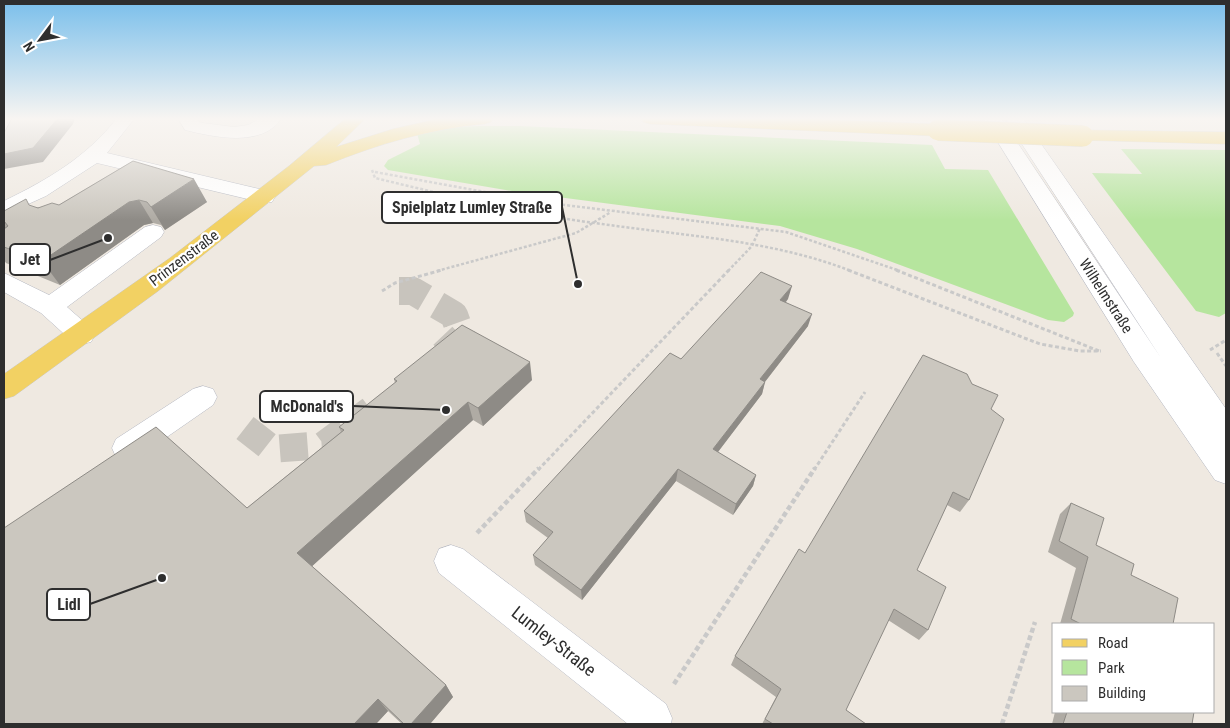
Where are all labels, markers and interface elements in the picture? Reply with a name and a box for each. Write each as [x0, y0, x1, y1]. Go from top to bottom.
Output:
north arrow [15, 15, 65, 65]
text: N [20, 39, 38, 55]
callout: Spielplatz Lumley Straße [382, 192, 562, 223]
text: Spielplatz Lumley Straße [392, 198, 552, 217]
street label: Prinzenstraße [146, 226, 222, 290]
callout: Jet [10, 244, 50, 275]
text: Jet [20, 250, 40, 269]
street label: Wilhelmstraße [1075, 255, 1137, 337]
callout: McDonald's [260, 391, 353, 422]
text: McDonald's [271, 397, 344, 416]
callout: Lidl [47, 589, 90, 620]
text: Lidl [57, 595, 81, 614]
street label: Lumley-Straße [508, 602, 600, 680]
legend [1052, 623, 1215, 713]
text: Road [1098, 634, 1128, 652]
text: Park [1098, 659, 1125, 677]
text: Building [1098, 684, 1146, 702]

